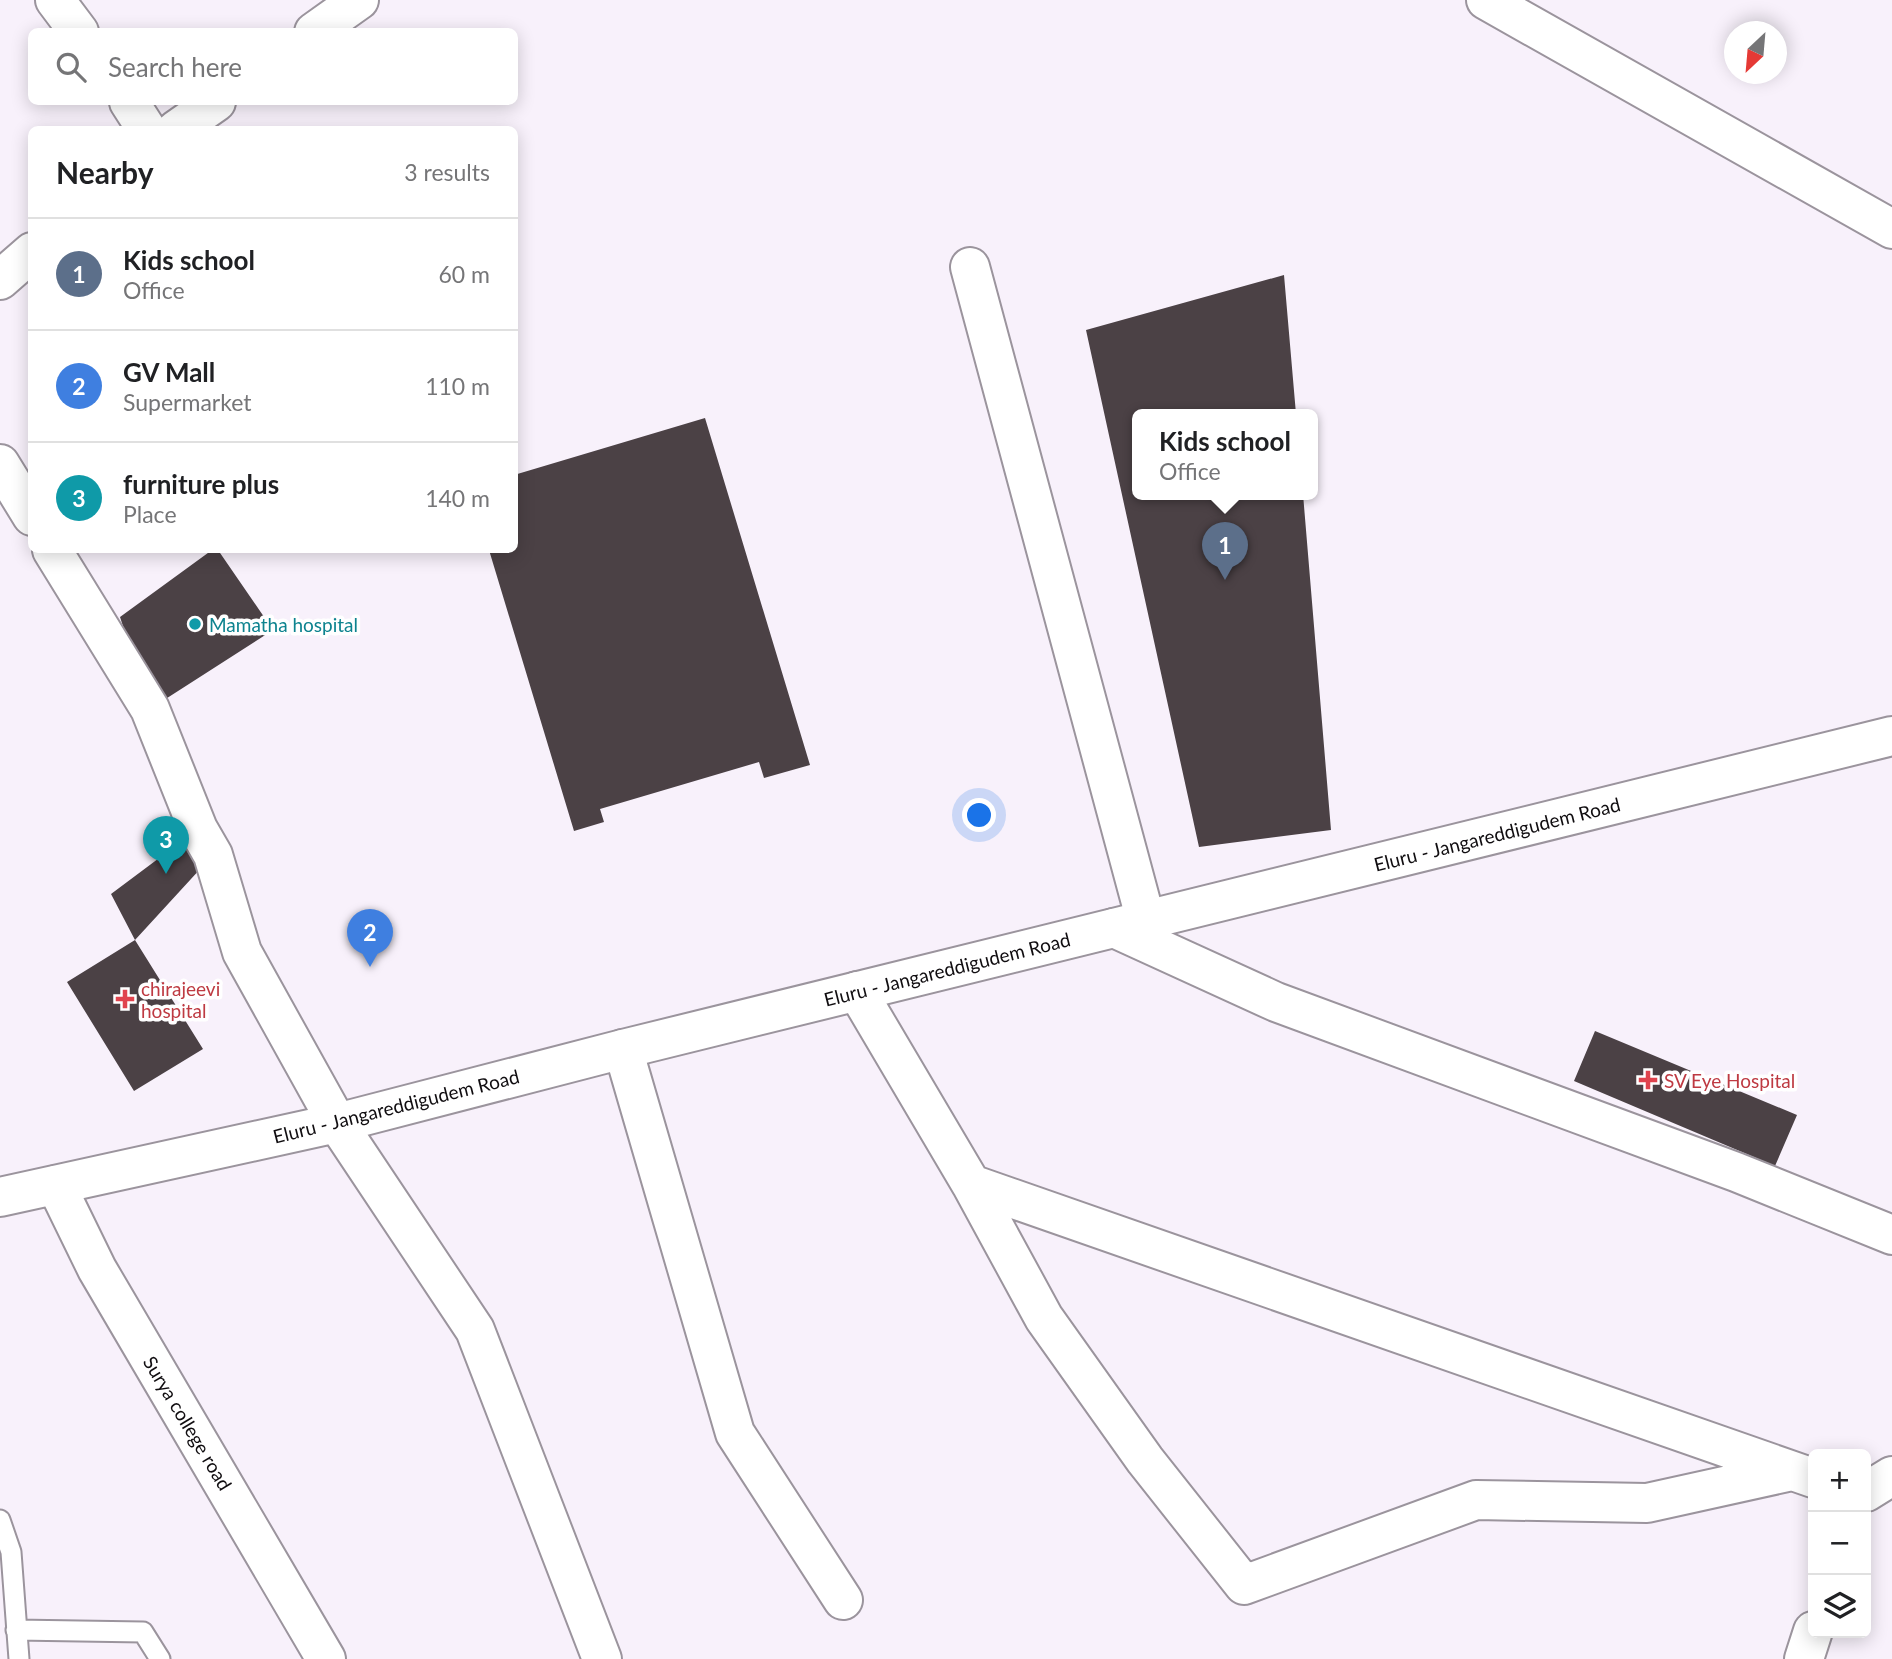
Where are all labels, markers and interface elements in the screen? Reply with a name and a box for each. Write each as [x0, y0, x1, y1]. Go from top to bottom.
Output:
north arrow [1724, 21, 1787, 84]
search box [28, 28, 518, 105]
icon: search [52, 48, 90, 86]
text: Search here [108, 51, 242, 83]
text: Nearby [56, 154, 154, 190]
text: 3 results [404, 158, 490, 186]
text: Kids school [123, 244, 255, 276]
text: 1 [72, 260, 86, 288]
text: 60 m [439, 260, 490, 288]
text: Office [123, 276, 185, 304]
text: GV Mall [123, 356, 215, 388]
text: 2 [72, 372, 86, 400]
text: 110 m [425, 372, 490, 400]
text: Supermarket [123, 388, 252, 416]
popup [1132, 409, 1318, 500]
text: Kids school [1159, 425, 1291, 457]
text: Office [1159, 457, 1221, 485]
text: furniture plus [123, 468, 279, 500]
text: 3 [72, 484, 86, 512]
text: 140 m [425, 484, 490, 512]
text: Place [123, 500, 177, 528]
pin: 1 [1202, 522, 1248, 580]
place label: Mamatha hospital [209, 613, 358, 636]
marker: Mamatha hospital [187, 616, 203, 632]
street label: Eluru - Jangareddigudem Road [1372, 792, 1622, 876]
your location [962, 798, 996, 832]
pin: 3 [143, 816, 189, 874]
pin: 2 [347, 909, 393, 967]
street label: Eluru - Jangareddigudem Road [822, 927, 1072, 1011]
place label: chirajeevi hospital [141, 977, 220, 1022]
marker: chirajeevi hospital [115, 989, 135, 1009]
street label: Eluru - Jangareddigudem Road [271, 1064, 521, 1148]
place label: SV Eye Hospital [1664, 1069, 1795, 1092]
marker: SV Eye Hospital [1638, 1070, 1658, 1090]
street label: Surya college road [139, 1352, 237, 1494]
map controls [1808, 1449, 1871, 1638]
button: + [1808, 1449, 1871, 1512]
button: − [1808, 1512, 1871, 1575]
button: layers [1808, 1575, 1871, 1638]

